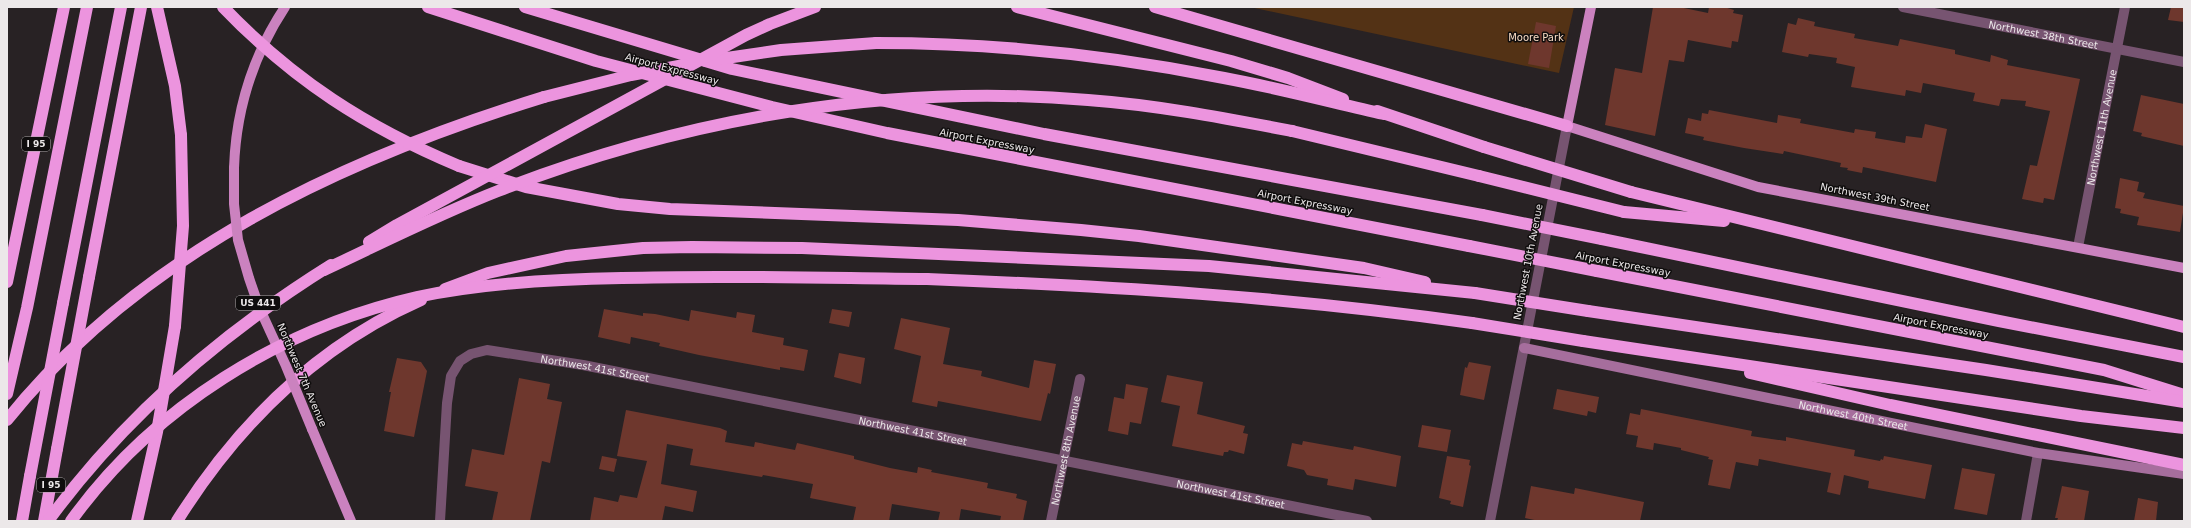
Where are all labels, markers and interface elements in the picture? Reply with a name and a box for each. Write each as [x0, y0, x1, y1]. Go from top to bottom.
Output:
street label: Northwest 38th Street [1988, 18, 2099, 51]
park label: Moore Park [1508, 32, 1564, 43]
street label: Airport Expressway [624, 51, 720, 87]
street label: Northwest 11th Avenue [2085, 68, 2118, 186]
street label: Airport Expressway [938, 126, 1036, 156]
road number: I 95 [22, 137, 50, 151]
street label: Northwest 39th Street [1819, 181, 1931, 213]
street label: Airport Expressway [1256, 187, 1354, 217]
street label: Northwest 10th Avenue [1511, 203, 1545, 321]
street label: Airport Expressway [1574, 249, 1672, 279]
road number: US 441 [236, 296, 280, 310]
street label: Airport Expressway [1892, 311, 1990, 341]
street label: Northwest 7th Avenue [275, 322, 329, 428]
street label: Northwest 41st Street [540, 353, 650, 384]
street label: Northwest 8th Avenue [1049, 395, 1082, 506]
street label: Northwest 40th Street [1798, 399, 1909, 432]
street label: Northwest 41st Street [858, 414, 968, 447]
road number: I 95 [37, 478, 65, 492]
street label: Northwest 41st Street [1176, 478, 1286, 510]

